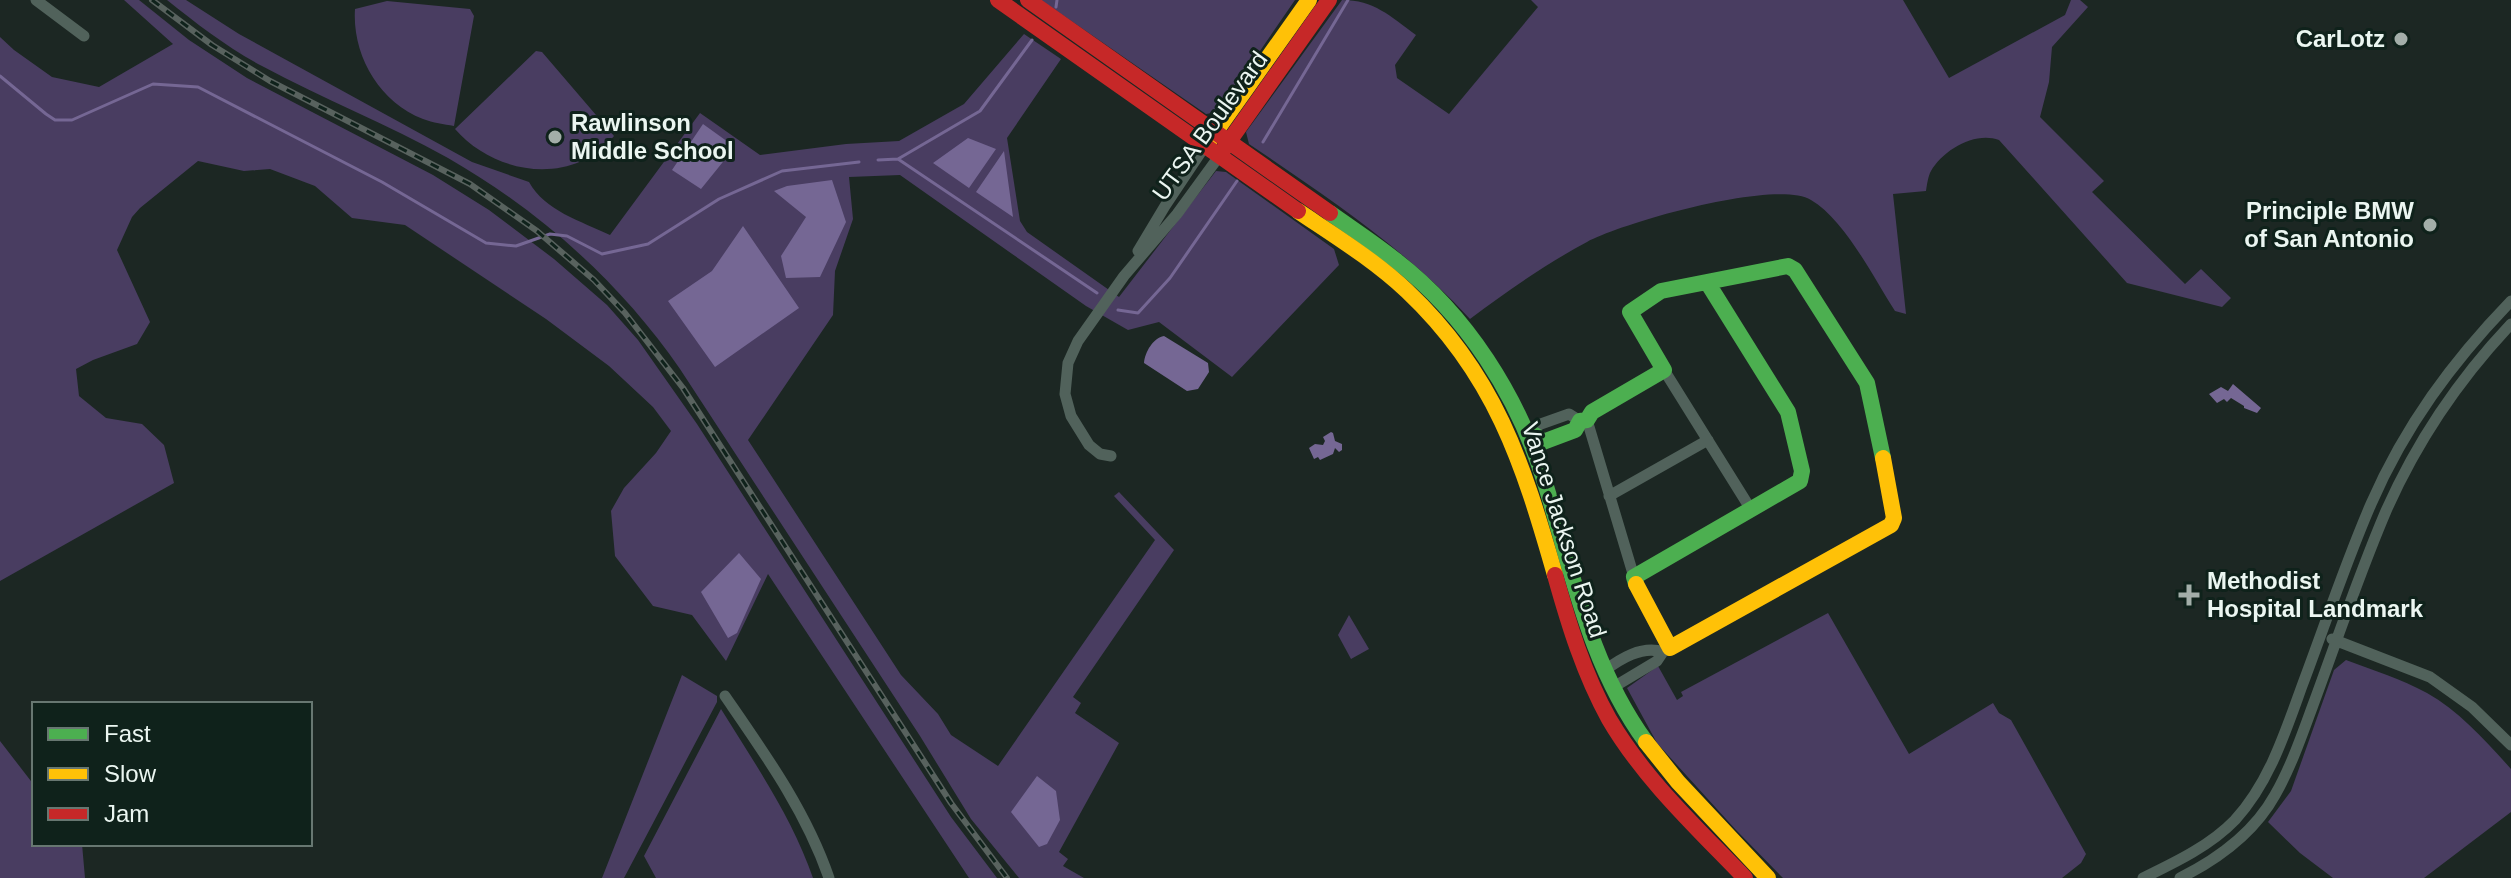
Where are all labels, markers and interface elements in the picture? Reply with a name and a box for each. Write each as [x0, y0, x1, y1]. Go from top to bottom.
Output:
place label: CarLotz [2296, 25, 2385, 52]
marker: CarLotz [2392, 30, 2410, 48]
street label: UTSA Boulevard [1147, 46, 1273, 205]
place label: Rawlinson Middle School [571, 109, 734, 164]
marker: Rawlinson Middle School [546, 128, 564, 146]
place label: Principle BMW of San Antonio [2244, 197, 2414, 252]
marker: Principle BMW of San Antonio [2421, 216, 2439, 234]
street label: Vance Jackson Road [1517, 419, 1612, 641]
place label: Methodist Hospital Landmark [2207, 567, 2424, 622]
marker: Methodist Hospital Landmark [2178, 584, 2200, 606]
legend [32, 702, 312, 846]
text: Fast [104, 720, 151, 747]
text: Slow [104, 760, 157, 787]
text: Jam [104, 800, 149, 827]

